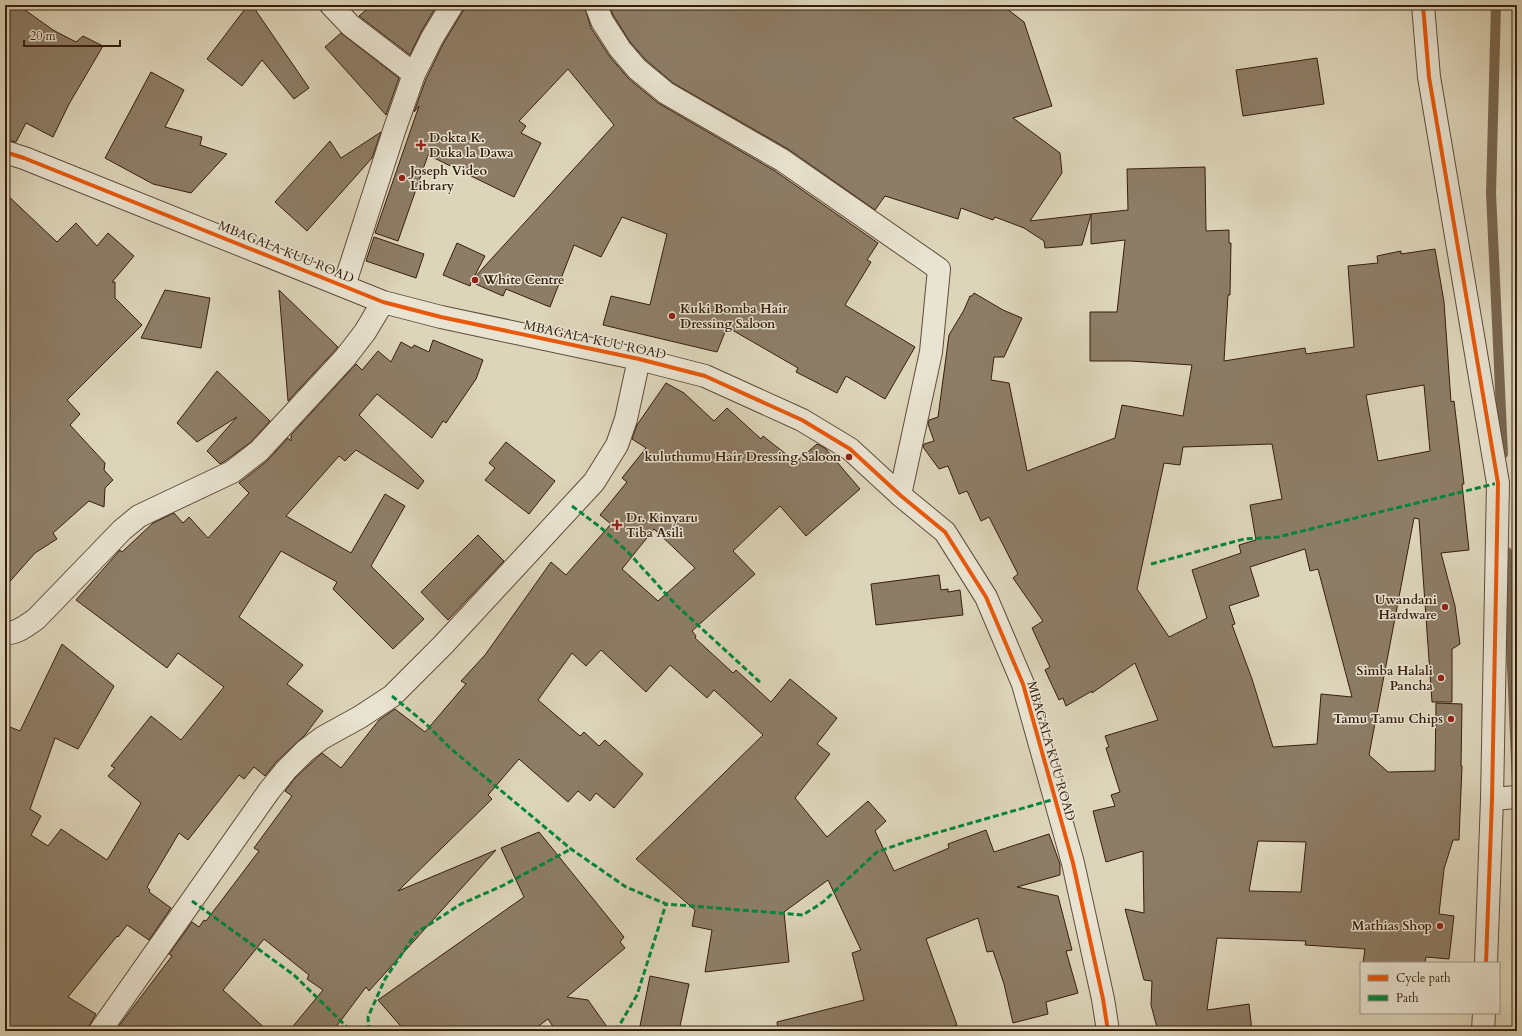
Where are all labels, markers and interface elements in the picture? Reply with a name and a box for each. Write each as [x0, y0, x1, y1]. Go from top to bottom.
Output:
scale bar [24, 22, 120, 48]
text: 20 m [30, 28, 57, 44]
place label: Dokta K. Duka la Dawa [429, 129, 514, 162]
marker: Dokta K. Duka la Dawa [416, 140, 426, 150]
place label: Joseph Video Library [408, 162, 488, 195]
marker: Joseph Video Library [397, 173, 407, 183]
street label: MBAGALA KUU ROAD [215, 217, 357, 287]
place label: White Centre [482, 271, 564, 289]
marker: White Centre [470, 275, 480, 285]
place label: Kuki Bomba Hair Dressing Saloon [680, 300, 788, 333]
marker: Kuki Bomba Hair Dressing Saloon [667, 311, 677, 321]
street label: MBAGALA KUU ROAD [522, 316, 668, 364]
place label: kuluthumu Hair Dressing Saloon [644, 448, 842, 466]
marker: kuluthumu Hair Dressing Saloon [844, 452, 854, 462]
place label: Dr. Kinyaru Tiba Asili [626, 509, 698, 542]
marker: Dr. Kinyaru Tiba Asili [611, 519, 623, 531]
place label: Uwandani Hardware [1375, 591, 1437, 624]
marker: Uwandani Hardware [1440, 602, 1450, 612]
place label: Simba Halali Pancha [1357, 662, 1434, 695]
marker: Simba Halali Pancha [1436, 673, 1446, 683]
street label: MBAGALA KUU ROAD [1022, 679, 1080, 823]
place label: Tamu Tamu Chips [1333, 710, 1443, 728]
marker: Tamu Tamu Chips [1446, 714, 1456, 724]
place label: Mathias Shop [1352, 917, 1432, 935]
marker: Mathias Shop [1435, 921, 1445, 931]
legend [1360, 962, 1500, 1014]
text: Cycle path [1396, 970, 1451, 986]
text: Path [1396, 990, 1419, 1006]

